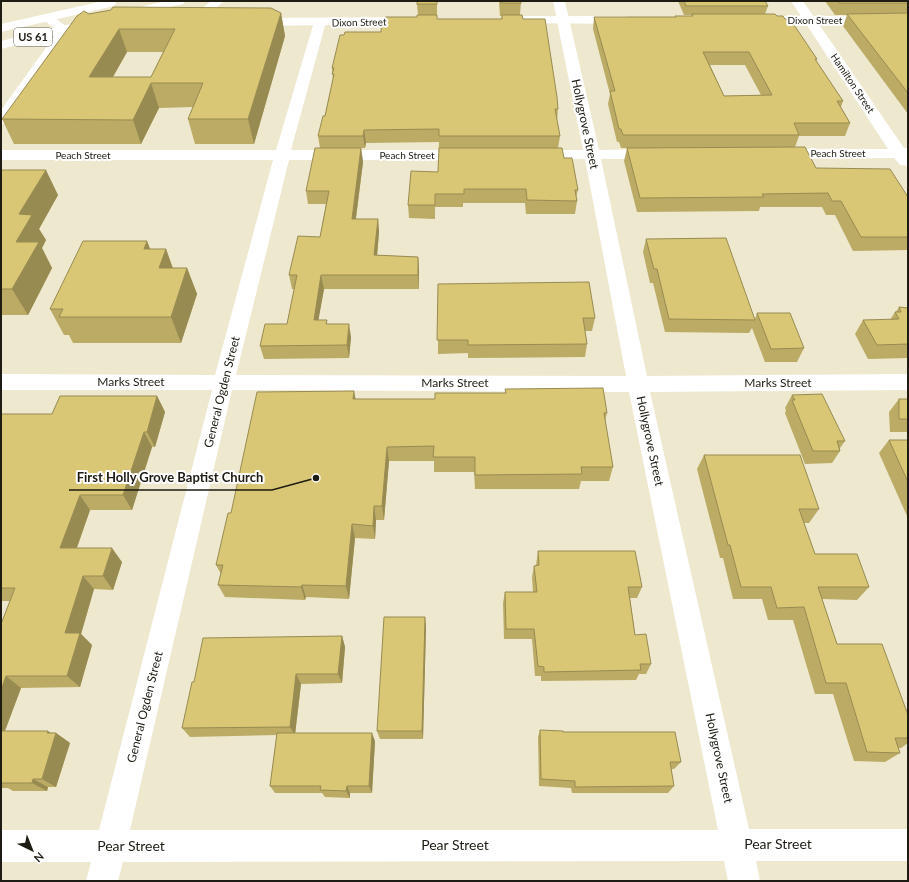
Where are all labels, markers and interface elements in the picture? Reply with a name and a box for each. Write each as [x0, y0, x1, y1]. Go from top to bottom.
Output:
street label: Dixon Street [788, 14, 843, 26]
street label: Dixon Street [331, 16, 387, 28]
road number: US 61 [14, 28, 52, 46]
street label: Hamilton Street [829, 51, 878, 115]
street label: Hollygrove Street [569, 78, 602, 171]
street label: Peach Street [810, 147, 866, 159]
street label: Peach Street [55, 149, 111, 161]
street label: Peach Street [379, 149, 435, 161]
street label: General Ogden Street [200, 334, 243, 449]
street label: Marks Street [97, 374, 165, 389]
street label: Marks Street [421, 375, 489, 390]
street label: Marks Street [744, 375, 812, 390]
street label: Hollygrove Street [634, 395, 667, 488]
callout: First Holly Grove Baptist Church [69, 465, 272, 490]
text: First Holly Grove Baptist Church [77, 469, 263, 485]
street label: General Ogden Street [123, 649, 166, 764]
street label: Hollygrove Street [703, 712, 736, 805]
north arrow [12, 830, 52, 870]
street label: Pear Street [744, 835, 812, 852]
street label: Pear Street [421, 836, 489, 853]
street label: Pear Street [97, 837, 165, 854]
text: N [32, 850, 47, 865]

